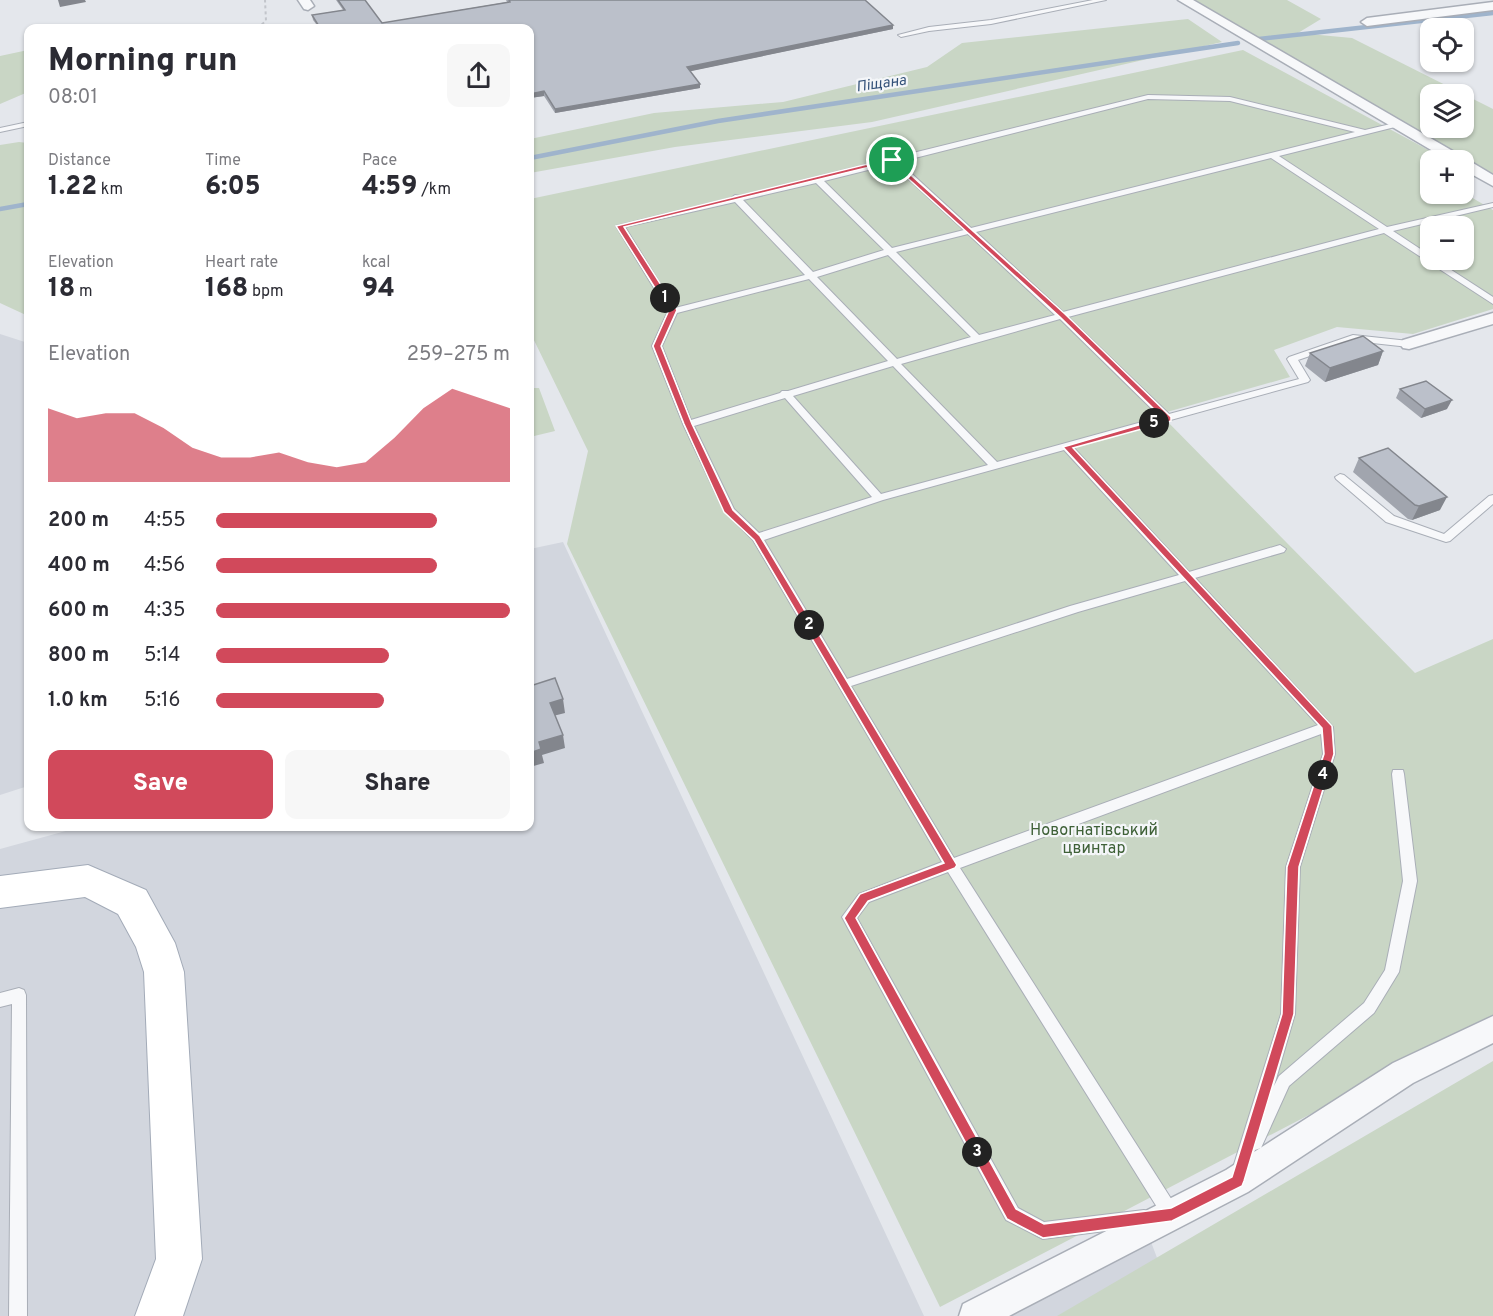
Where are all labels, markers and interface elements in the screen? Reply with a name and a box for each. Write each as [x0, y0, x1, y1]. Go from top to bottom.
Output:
map controls [1420, 18, 1474, 270]
button: locate [1420, 18, 1474, 72]
text: Morning run [48, 41, 238, 83]
button: share [447, 44, 510, 107]
water label: Піщана [855, 72, 908, 97]
button: layers [1420, 84, 1474, 138]
text: 08:01 [48, 85, 98, 111]
pin [866, 134, 917, 185]
icon: arrive [875, 143, 908, 176]
button: + [1420, 150, 1474, 204]
text: Distance [48, 151, 111, 171]
text: Time [205, 151, 241, 171]
text: Pace [362, 151, 397, 171]
text: 1.22 [48, 171, 97, 204]
text: 6:05 [205, 171, 261, 204]
text: 4:59 [362, 171, 417, 204]
text: km [97, 180, 123, 200]
text: /km [417, 180, 451, 200]
button: − [1420, 216, 1474, 270]
text: Elevation [48, 253, 114, 273]
text: Heart rate [205, 253, 278, 273]
text: kcal [362, 253, 390, 273]
text: 18 [48, 273, 75, 306]
text: 168 [205, 273, 248, 306]
text: 94 [362, 273, 395, 306]
text: m [75, 282, 92, 302]
text: bpm [248, 282, 283, 302]
pin: 1 [650, 283, 680, 313]
text: 1 [662, 288, 668, 308]
text: Elevation [48, 342, 130, 368]
text: 259–275 m [407, 342, 510, 368]
pin: 5 [1139, 408, 1169, 438]
text: 5 [1149, 413, 1159, 433]
text: 200 m [48, 508, 109, 534]
text: 4:55 [144, 508, 186, 534]
text: 400 m [48, 553, 110, 579]
text: 4:56 [144, 553, 185, 579]
text: 600 m [48, 598, 109, 624]
text: 4:35 [144, 598, 185, 624]
pin: 2 [794, 610, 824, 640]
text: 2 [804, 615, 814, 635]
text: 800 m [48, 643, 109, 669]
text: 5:14 [144, 643, 180, 669]
text: 1.0 km [48, 688, 108, 714]
text: 5:16 [144, 688, 180, 714]
button: Save [48, 750, 273, 819]
button: Share [285, 750, 510, 819]
pin: 4 [1308, 760, 1338, 790]
text: 4 [1318, 765, 1328, 785]
park label: Новогнатівський цвинтар [1030, 821, 1158, 859]
pin: 3 [962, 1137, 992, 1167]
text: 3 [972, 1142, 982, 1162]

